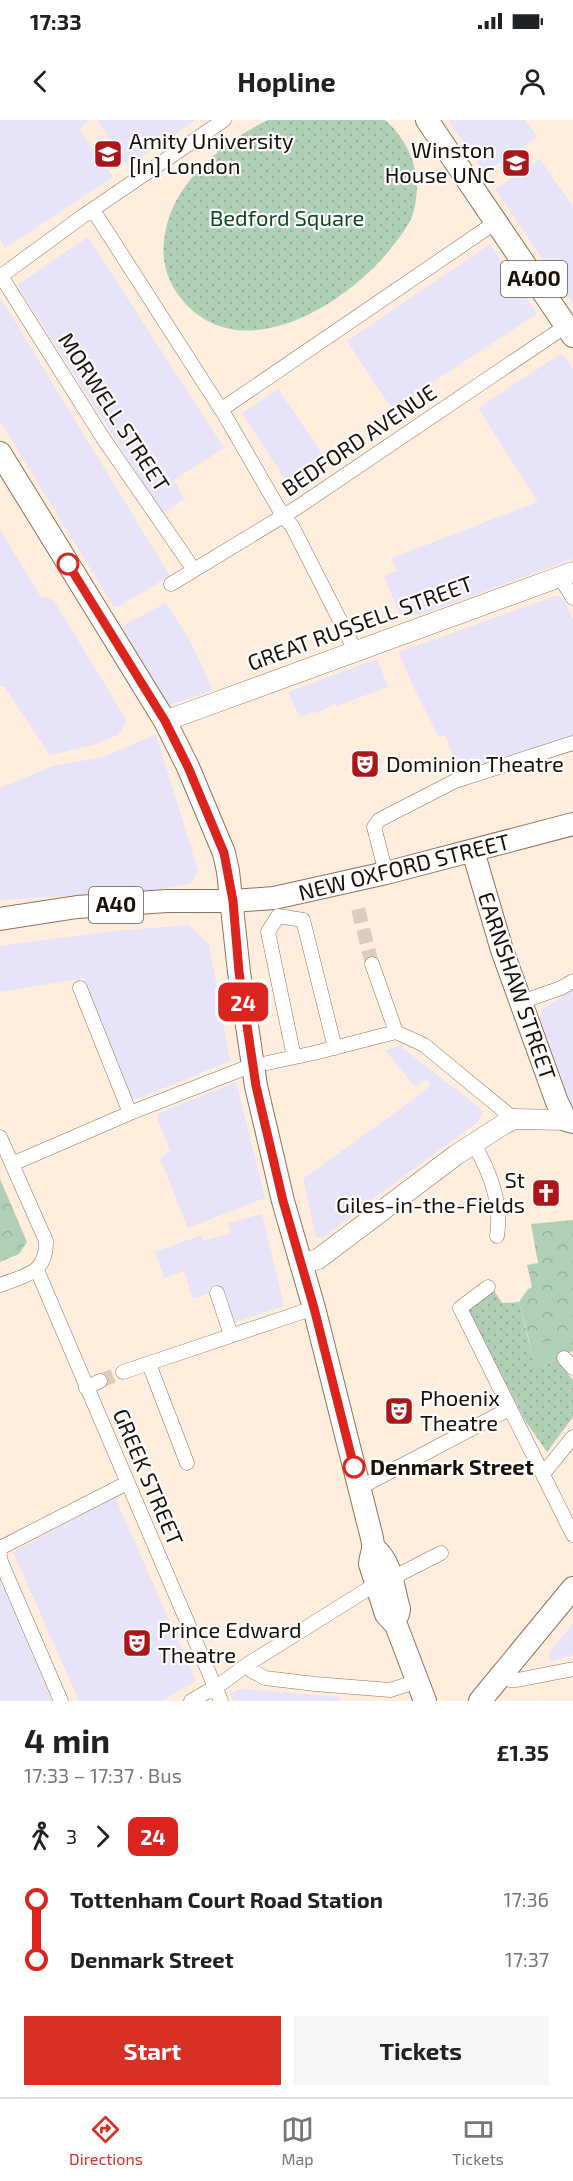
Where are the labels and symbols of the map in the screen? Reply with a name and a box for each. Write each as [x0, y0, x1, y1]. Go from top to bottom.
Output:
place label: Amity University [In] London [129, 127, 294, 178]
place label: Winston House UNC [385, 136, 495, 187]
school or university icon: Amity University [In] London [92, 138, 124, 170]
school or university icon: Winston House UNC [500, 147, 532, 179]
park label: Bedford Square [210, 204, 364, 230]
road number: A400 [501, 261, 567, 297]
street label: MORWELL STREET [54, 327, 176, 496]
street label: BEDFORD AVENUE [276, 378, 441, 500]
unlabelled marker [57, 553, 79, 575]
street label: GREAT RUSSELL STREET [244, 569, 476, 675]
theatre icon: Dominion Theatre [349, 748, 381, 780]
place label: Dominion Theatre [386, 750, 564, 776]
street label: NEW OXFORD STREET [296, 827, 512, 905]
road number: A40 [89, 887, 143, 923]
street label: EARNSHAW STREET [474, 888, 562, 1083]
line badge: 24 [216, 982, 270, 1022]
place label: St Giles-in-the-Fields [336, 1166, 525, 1217]
church icon: St Giles-in-the-Fields [530, 1177, 562, 1209]
place label: Phoenix Theatre [420, 1384, 500, 1435]
theatre icon: Phoenix Theatre [383, 1395, 415, 1427]
street label: GREEK STREET [108, 1404, 189, 1549]
place label: Denmark Street [370, 1453, 534, 1479]
marker: Denmark Street [343, 1456, 365, 1478]
place label: Prince Edward Theatre [158, 1616, 302, 1667]
theatre icon: Prince Edward Theatre [121, 1627, 153, 1659]

